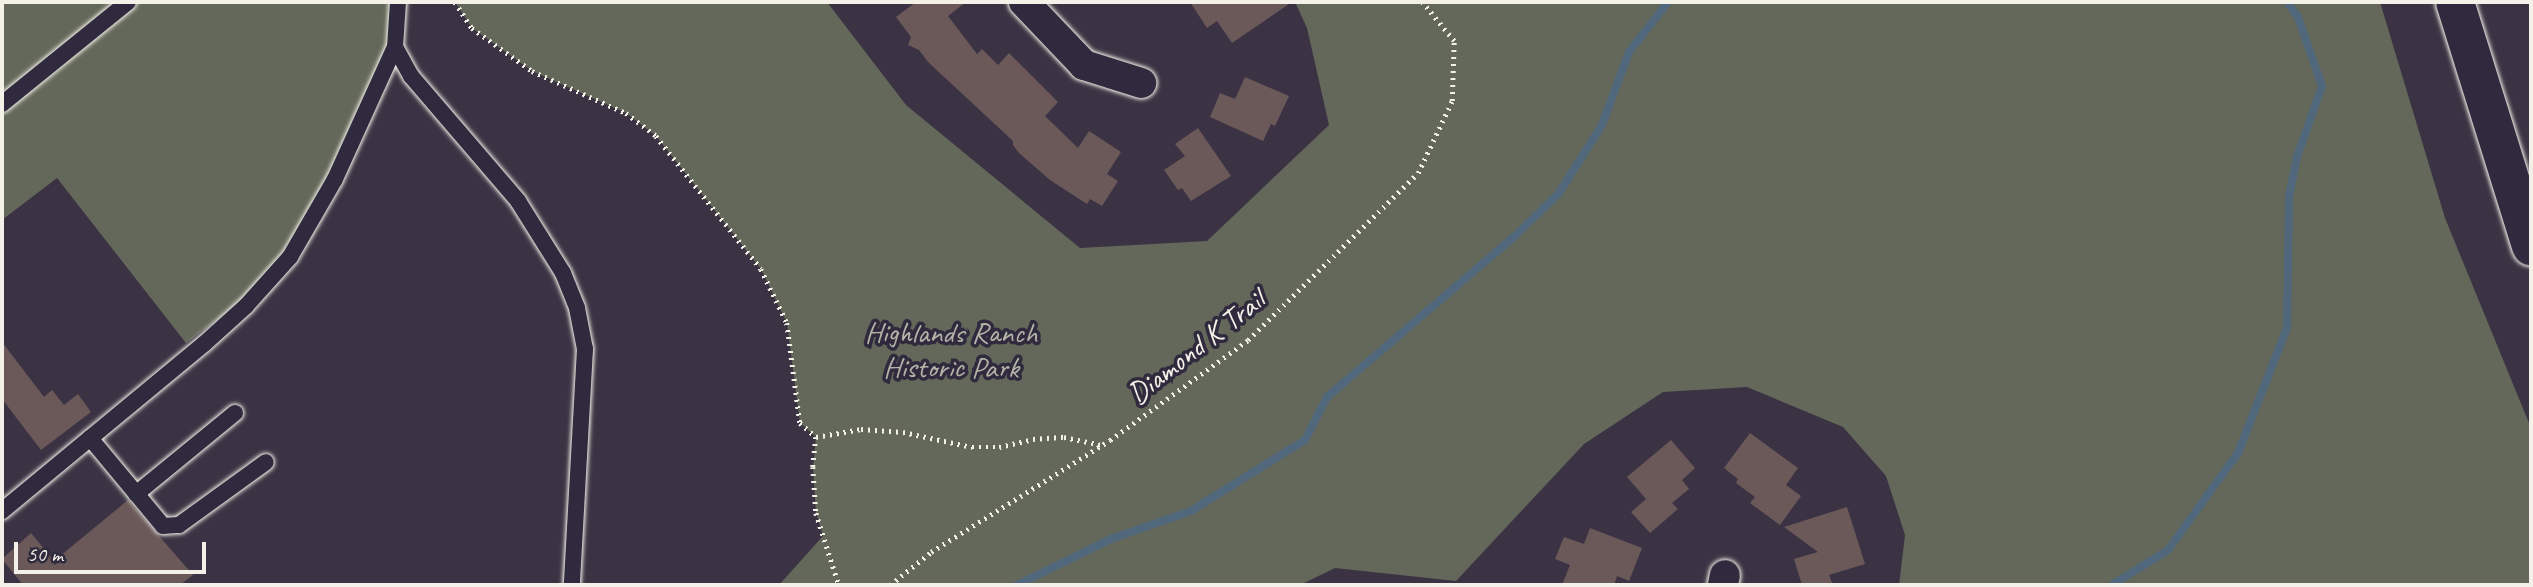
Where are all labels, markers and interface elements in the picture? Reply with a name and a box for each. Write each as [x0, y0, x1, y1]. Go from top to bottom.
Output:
street label: Diamond K Trail [1121, 283, 1271, 411]
park label: Highlands Ranch Historic Park [864, 314, 1038, 384]
scale bar [18, 528, 210, 572]
text: 50 m [27, 541, 63, 567]

